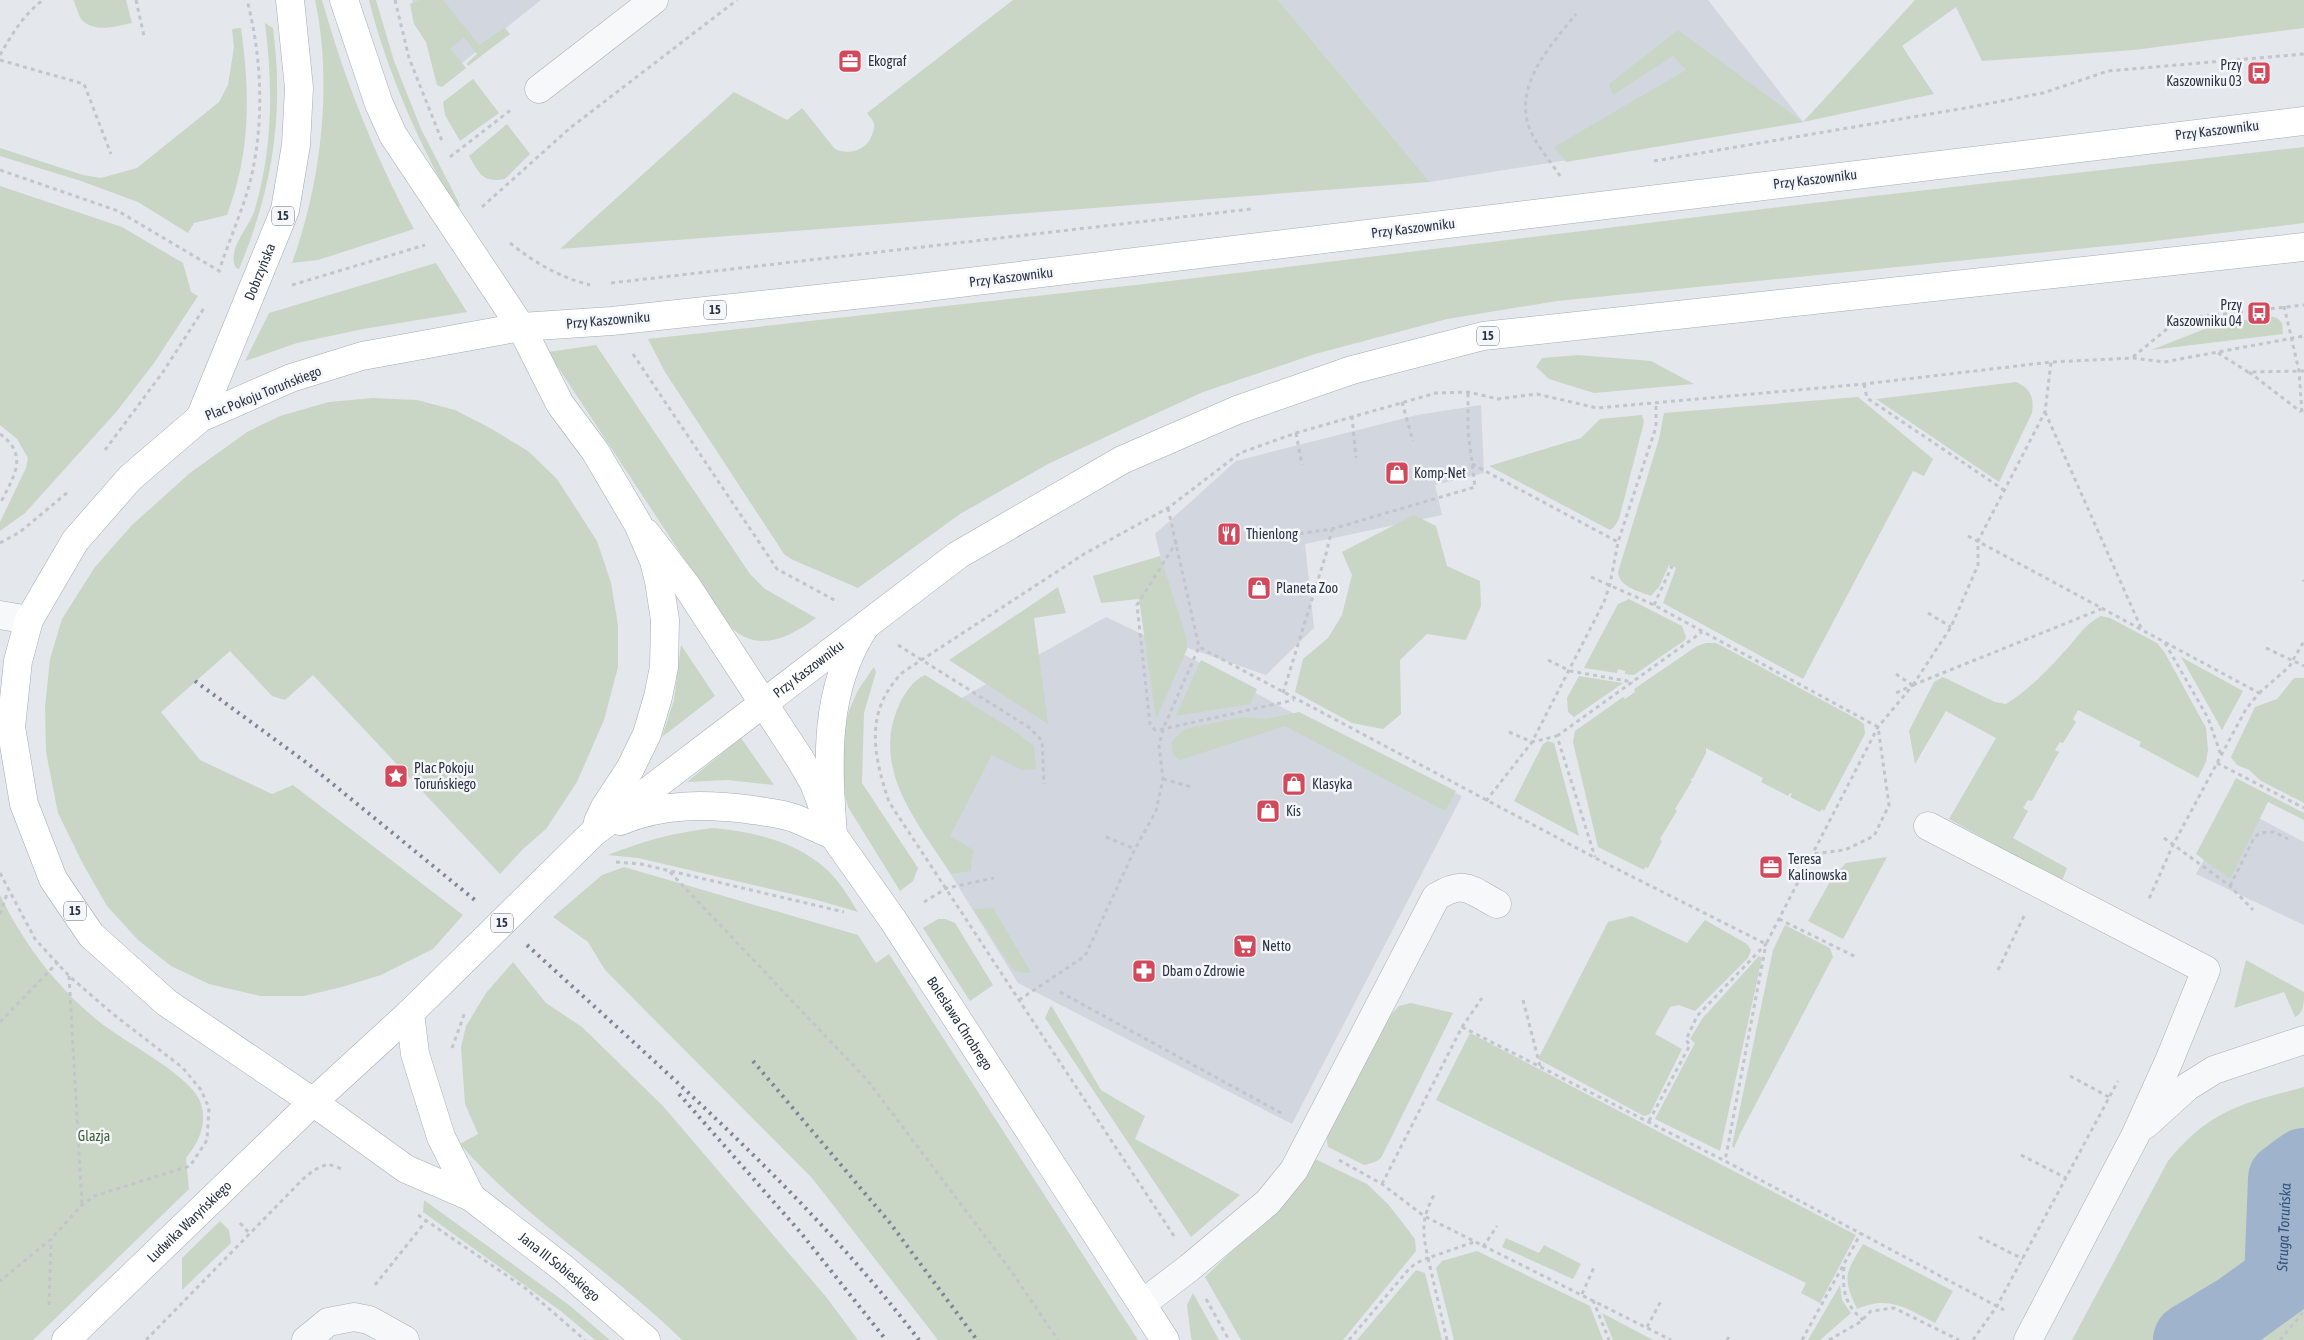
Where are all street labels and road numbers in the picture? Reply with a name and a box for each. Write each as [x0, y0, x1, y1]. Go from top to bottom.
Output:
street label: Przy Kaszowniku [2174, 117, 2260, 143]
street label: Przy Kaszowniku [1772, 166, 1858, 192]
road number: 15 [272, 207, 294, 226]
street label: Przy Kaszowniku [1370, 215, 1456, 241]
street label: Dobrzyńska [241, 241, 279, 303]
street label: Przy Kaszowniku [968, 264, 1054, 290]
road number: 15 [704, 300, 726, 320]
street label: Przy Kaszowniku [565, 308, 651, 332]
road number: 15 [1477, 326, 1499, 346]
street label: Plac Pokoju Toruńskiego [203, 362, 323, 424]
street label: Przy Kaszowniku [770, 637, 847, 701]
road number: 15 [64, 901, 86, 920]
road number: 15 [491, 914, 513, 932]
street label: Bolesława Chrobrego [924, 974, 996, 1073]
street label: Ludwika Waryńskiego [144, 1177, 235, 1265]
street label: Jana III Sobieskiego [516, 1229, 603, 1305]

